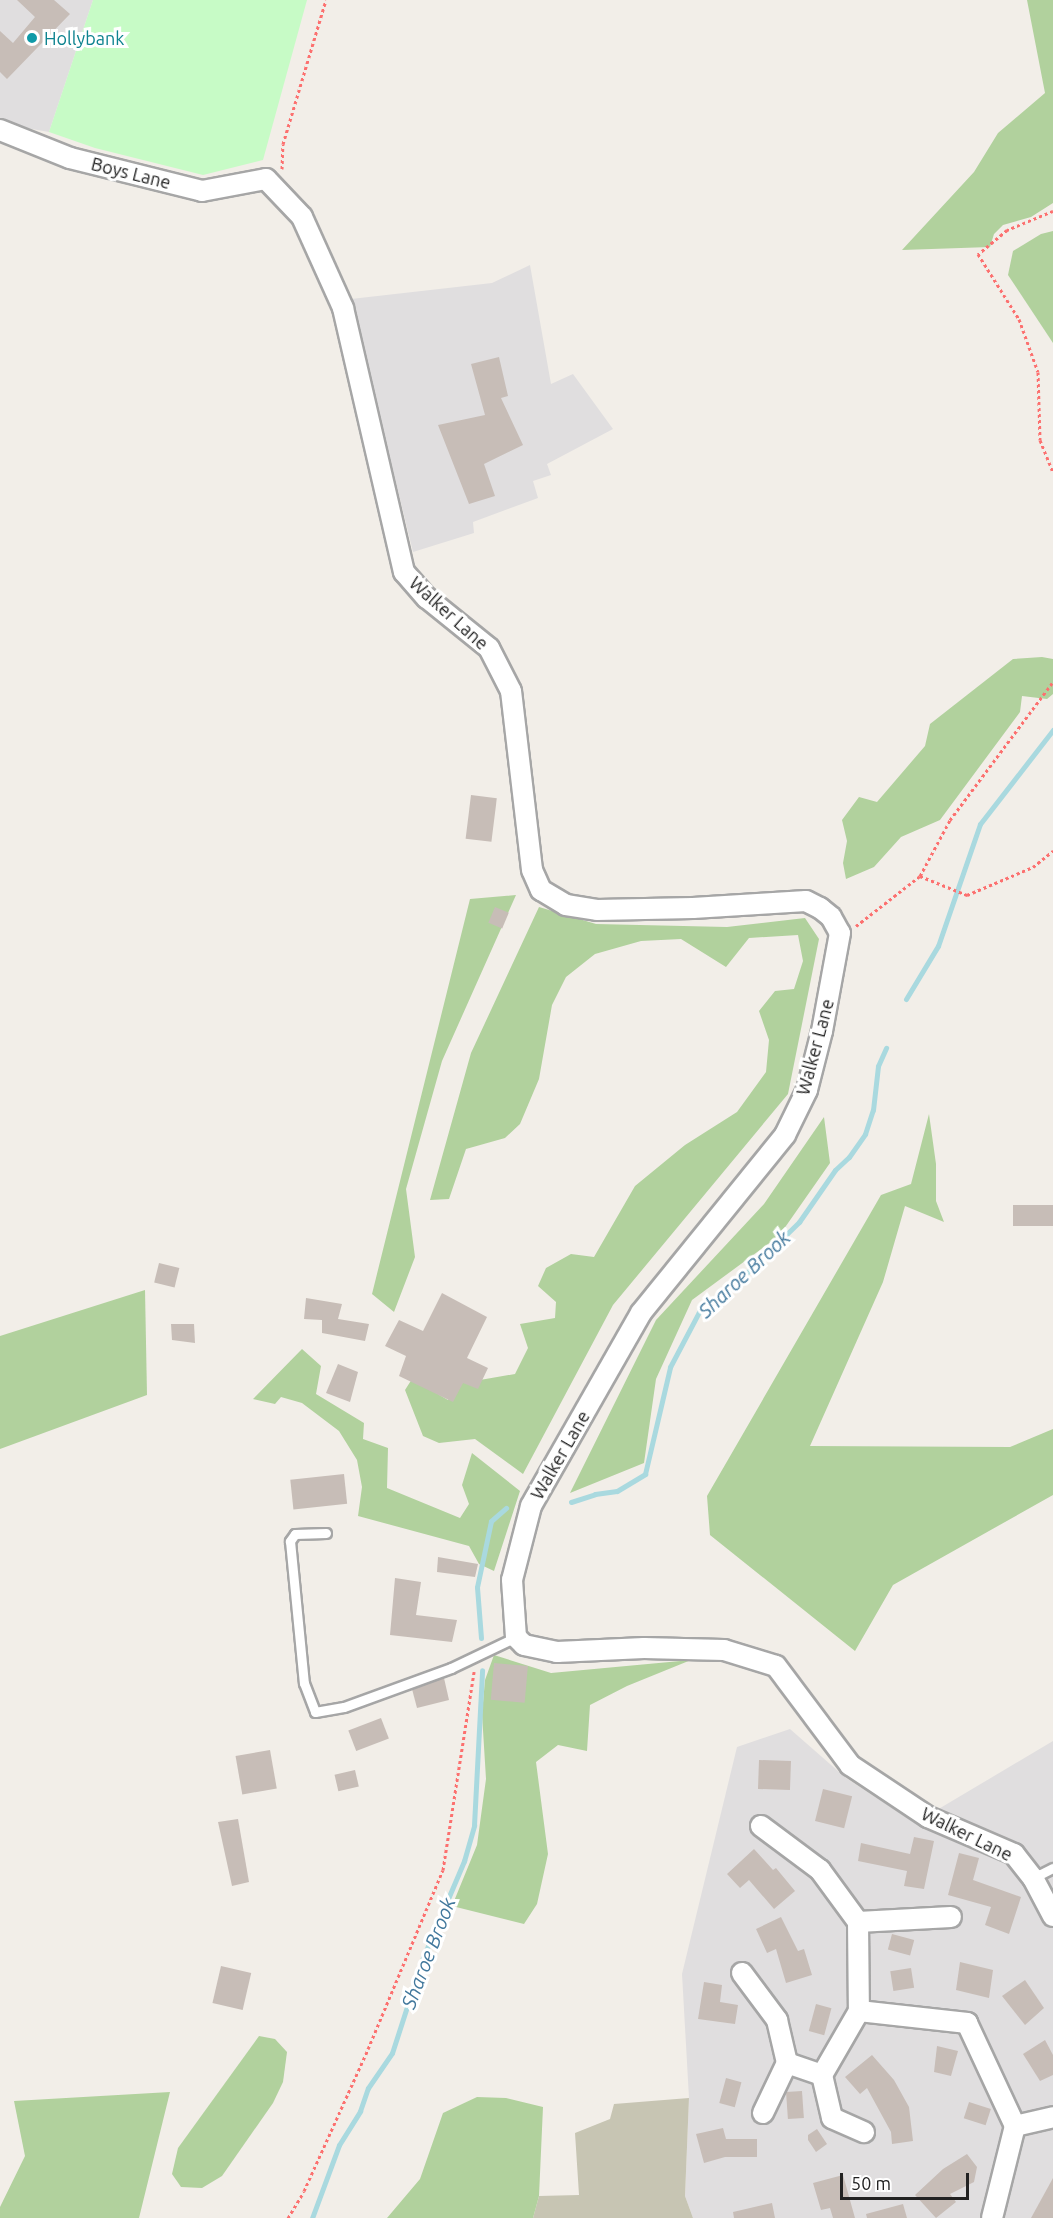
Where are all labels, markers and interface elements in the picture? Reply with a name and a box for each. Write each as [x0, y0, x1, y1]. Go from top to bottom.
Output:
place label: Hollybank [44, 27, 124, 49]
marker: Hollybank [25, 31, 39, 45]
street label: Boys Lane [89, 153, 173, 193]
street label: Walker Lane [405, 572, 493, 654]
street label: Walker Lane [792, 997, 838, 1097]
water label: Sharoe Brook [693, 1225, 795, 1323]
street label: Walker Lane [526, 1407, 594, 1503]
street label: Walker Lane [918, 1803, 1016, 1865]
water label: Sharoe Brook [396, 1894, 460, 2012]
scale bar [843, 2161, 972, 2199]
text: 50 m [851, 2173, 891, 2193]

